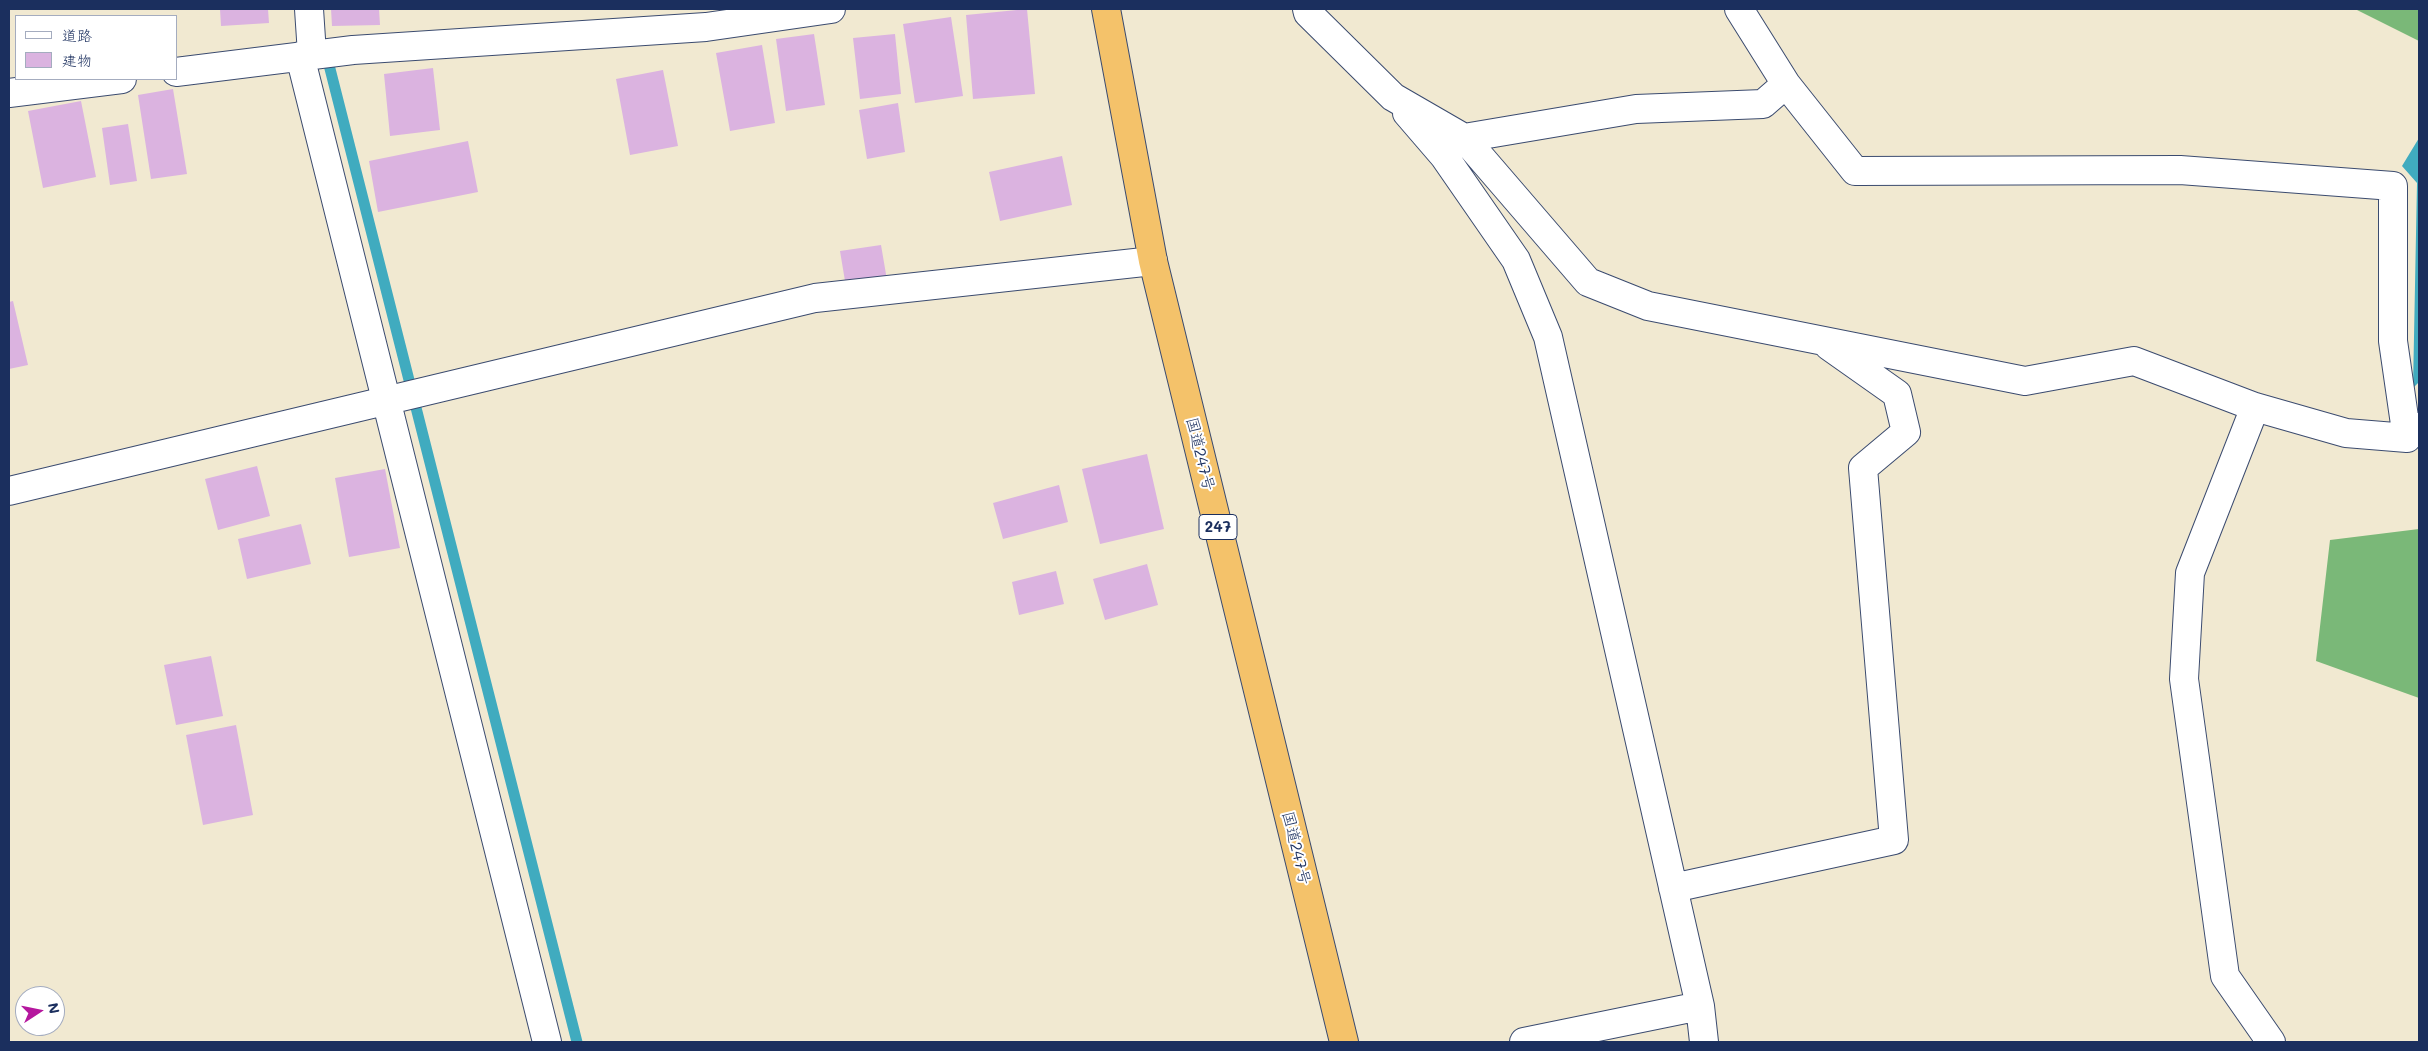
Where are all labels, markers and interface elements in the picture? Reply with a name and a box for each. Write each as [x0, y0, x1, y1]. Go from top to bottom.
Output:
legend [15, 15, 178, 80]
text: 道路 [62, 25, 92, 45]
text: 建物 [62, 50, 92, 70]
street label: 国道247号 [1182, 415, 1218, 493]
road number: 247 [1199, 514, 1237, 540]
street label: 国道247号 [1278, 809, 1314, 887]
north arrow [15, 986, 65, 1036]
text: N [44, 1001, 65, 1015]

